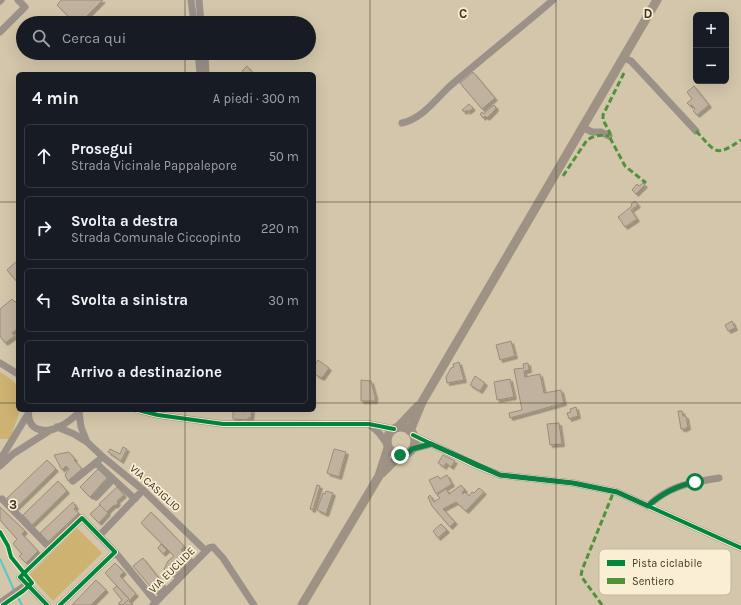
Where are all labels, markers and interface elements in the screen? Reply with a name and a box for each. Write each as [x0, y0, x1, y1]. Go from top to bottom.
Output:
text: C [459, 6, 467, 21]
text: D [644, 6, 653, 21]
map controls [693, 12, 729, 84]
button: + [693, 12, 729, 48]
search box [16, 16, 316, 60]
icon: search [30, 27, 52, 49]
text: Cerca qui [62, 29, 126, 47]
button: − [693, 48, 729, 84]
text: 4 min [32, 88, 79, 108]
text: A piedi · 300 m [213, 91, 300, 106]
text: Prosegui [71, 140, 133, 158]
icon: ahead [33, 145, 55, 167]
text: 50 m [269, 149, 299, 164]
text: Strada Vicinale Pappalepore [71, 158, 237, 173]
text: Svolta a destra [71, 212, 178, 230]
icon: right [33, 217, 55, 239]
text: 220 m [261, 221, 299, 236]
text: Strada Comunale Ciccopinto [71, 230, 241, 245]
icon: left [33, 289, 55, 311]
text: Svolta a sinistra [71, 291, 188, 309]
text: 30 m [268, 293, 299, 308]
icon: arrive [33, 361, 55, 383]
text: Arrivo a destinazione [71, 363, 222, 381]
route end [391, 446, 409, 464]
street label: VIA CASIGLIO [127, 462, 183, 514]
route start [686, 473, 704, 491]
text: 3 [9, 497, 17, 512]
street label: VIA EUCLIDE [146, 544, 198, 596]
legend [599, 549, 731, 595]
text: Pista ciclabile [632, 557, 703, 570]
text: Sentiero [632, 575, 674, 588]

